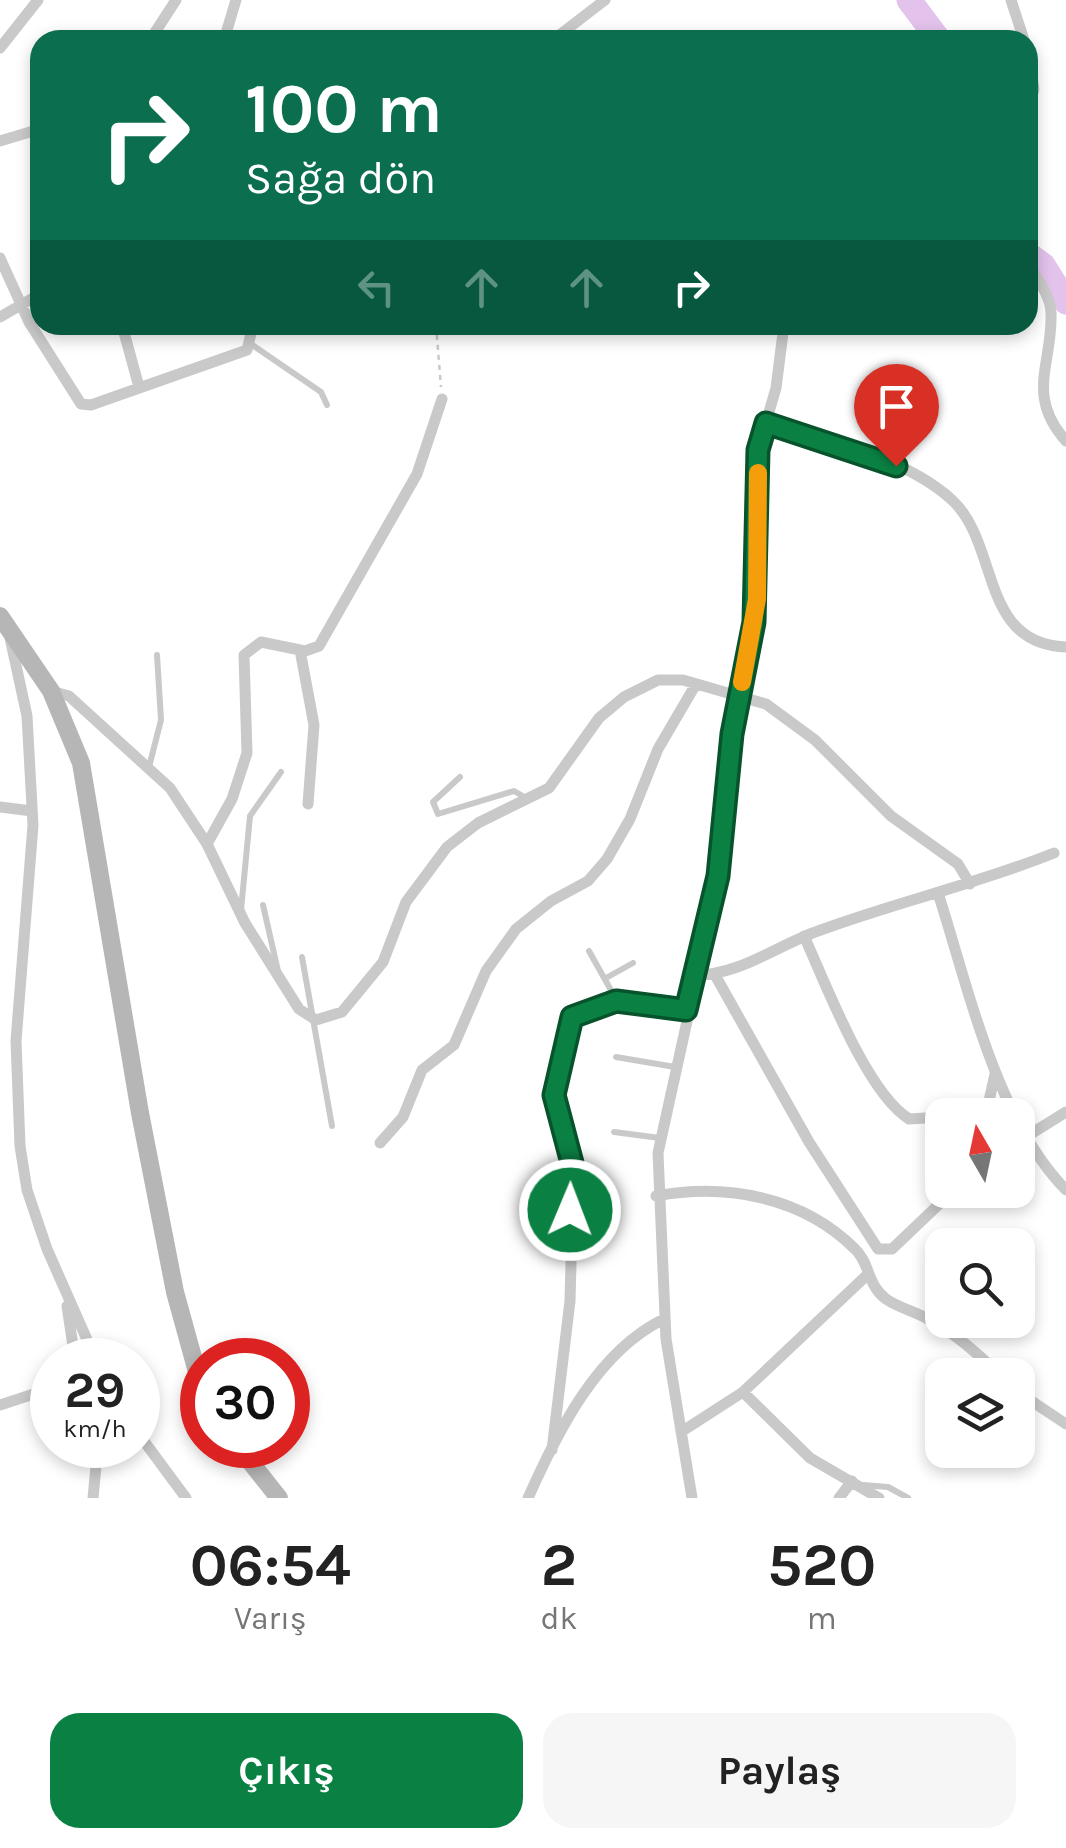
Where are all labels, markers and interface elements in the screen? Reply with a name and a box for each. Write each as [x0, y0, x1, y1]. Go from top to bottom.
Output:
text: 100 m [245, 68, 443, 150]
icon: right [80, 70, 210, 200]
text: Sağa dön [245, 152, 436, 204]
icon: left [349, 260, 404, 315]
icon: ahead [454, 260, 509, 315]
icon: ahead [559, 260, 614, 315]
icon: right [664, 260, 719, 315]
pin [854, 364, 939, 467]
icon: arrive [869, 379, 924, 434]
north arrow [925, 1098, 1035, 1208]
map controls [925, 1098, 1035, 1468]
position arrow [518, 1158, 622, 1262]
button: search [925, 1228, 1035, 1338]
speed limit sign: 30 [180, 1338, 310, 1468]
button: layers [925, 1358, 1035, 1468]
text: 29 [65, 1361, 125, 1420]
text: km/h [63, 1414, 127, 1443]
text: 06:54 [190, 1530, 351, 1600]
text: 2 [541, 1530, 577, 1600]
text: 520 [767, 1530, 876, 1600]
text: Varış [234, 1600, 307, 1637]
text: dk [540, 1600, 577, 1637]
text: m [807, 1600, 837, 1637]
button: Çıkış [50, 1713, 523, 1828]
button: Paylaş [543, 1713, 1016, 1828]

